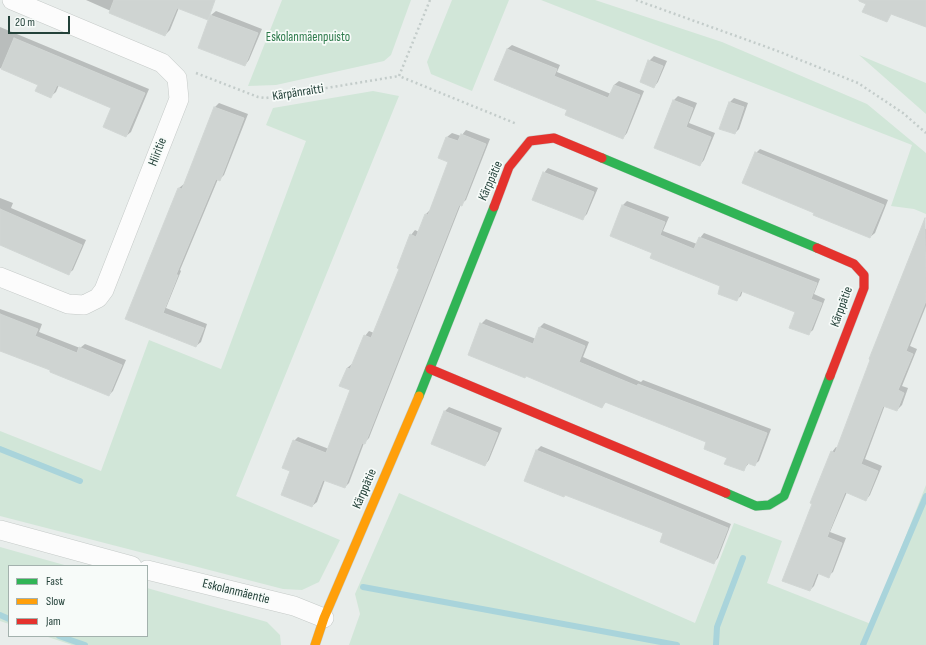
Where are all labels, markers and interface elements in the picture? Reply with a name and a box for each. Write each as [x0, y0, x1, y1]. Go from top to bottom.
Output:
scale bar [10, 8, 72, 34]
text: 20 m [15, 15, 35, 30]
park label: Eskolanmäenpuisto [266, 30, 350, 46]
street label: Kärpänraitti [271, 81, 325, 105]
street label: Hiiritie [145, 136, 171, 168]
street label: Kärppätie [475, 159, 507, 203]
street label: Kärppätie [828, 285, 856, 329]
street label: Kärppätie [350, 467, 380, 511]
legend [8, 565, 148, 637]
text: Fast [46, 574, 63, 589]
street label: Eskolanmäentie [201, 576, 271, 608]
text: Slow [46, 594, 65, 609]
text: Jam [46, 614, 61, 629]

